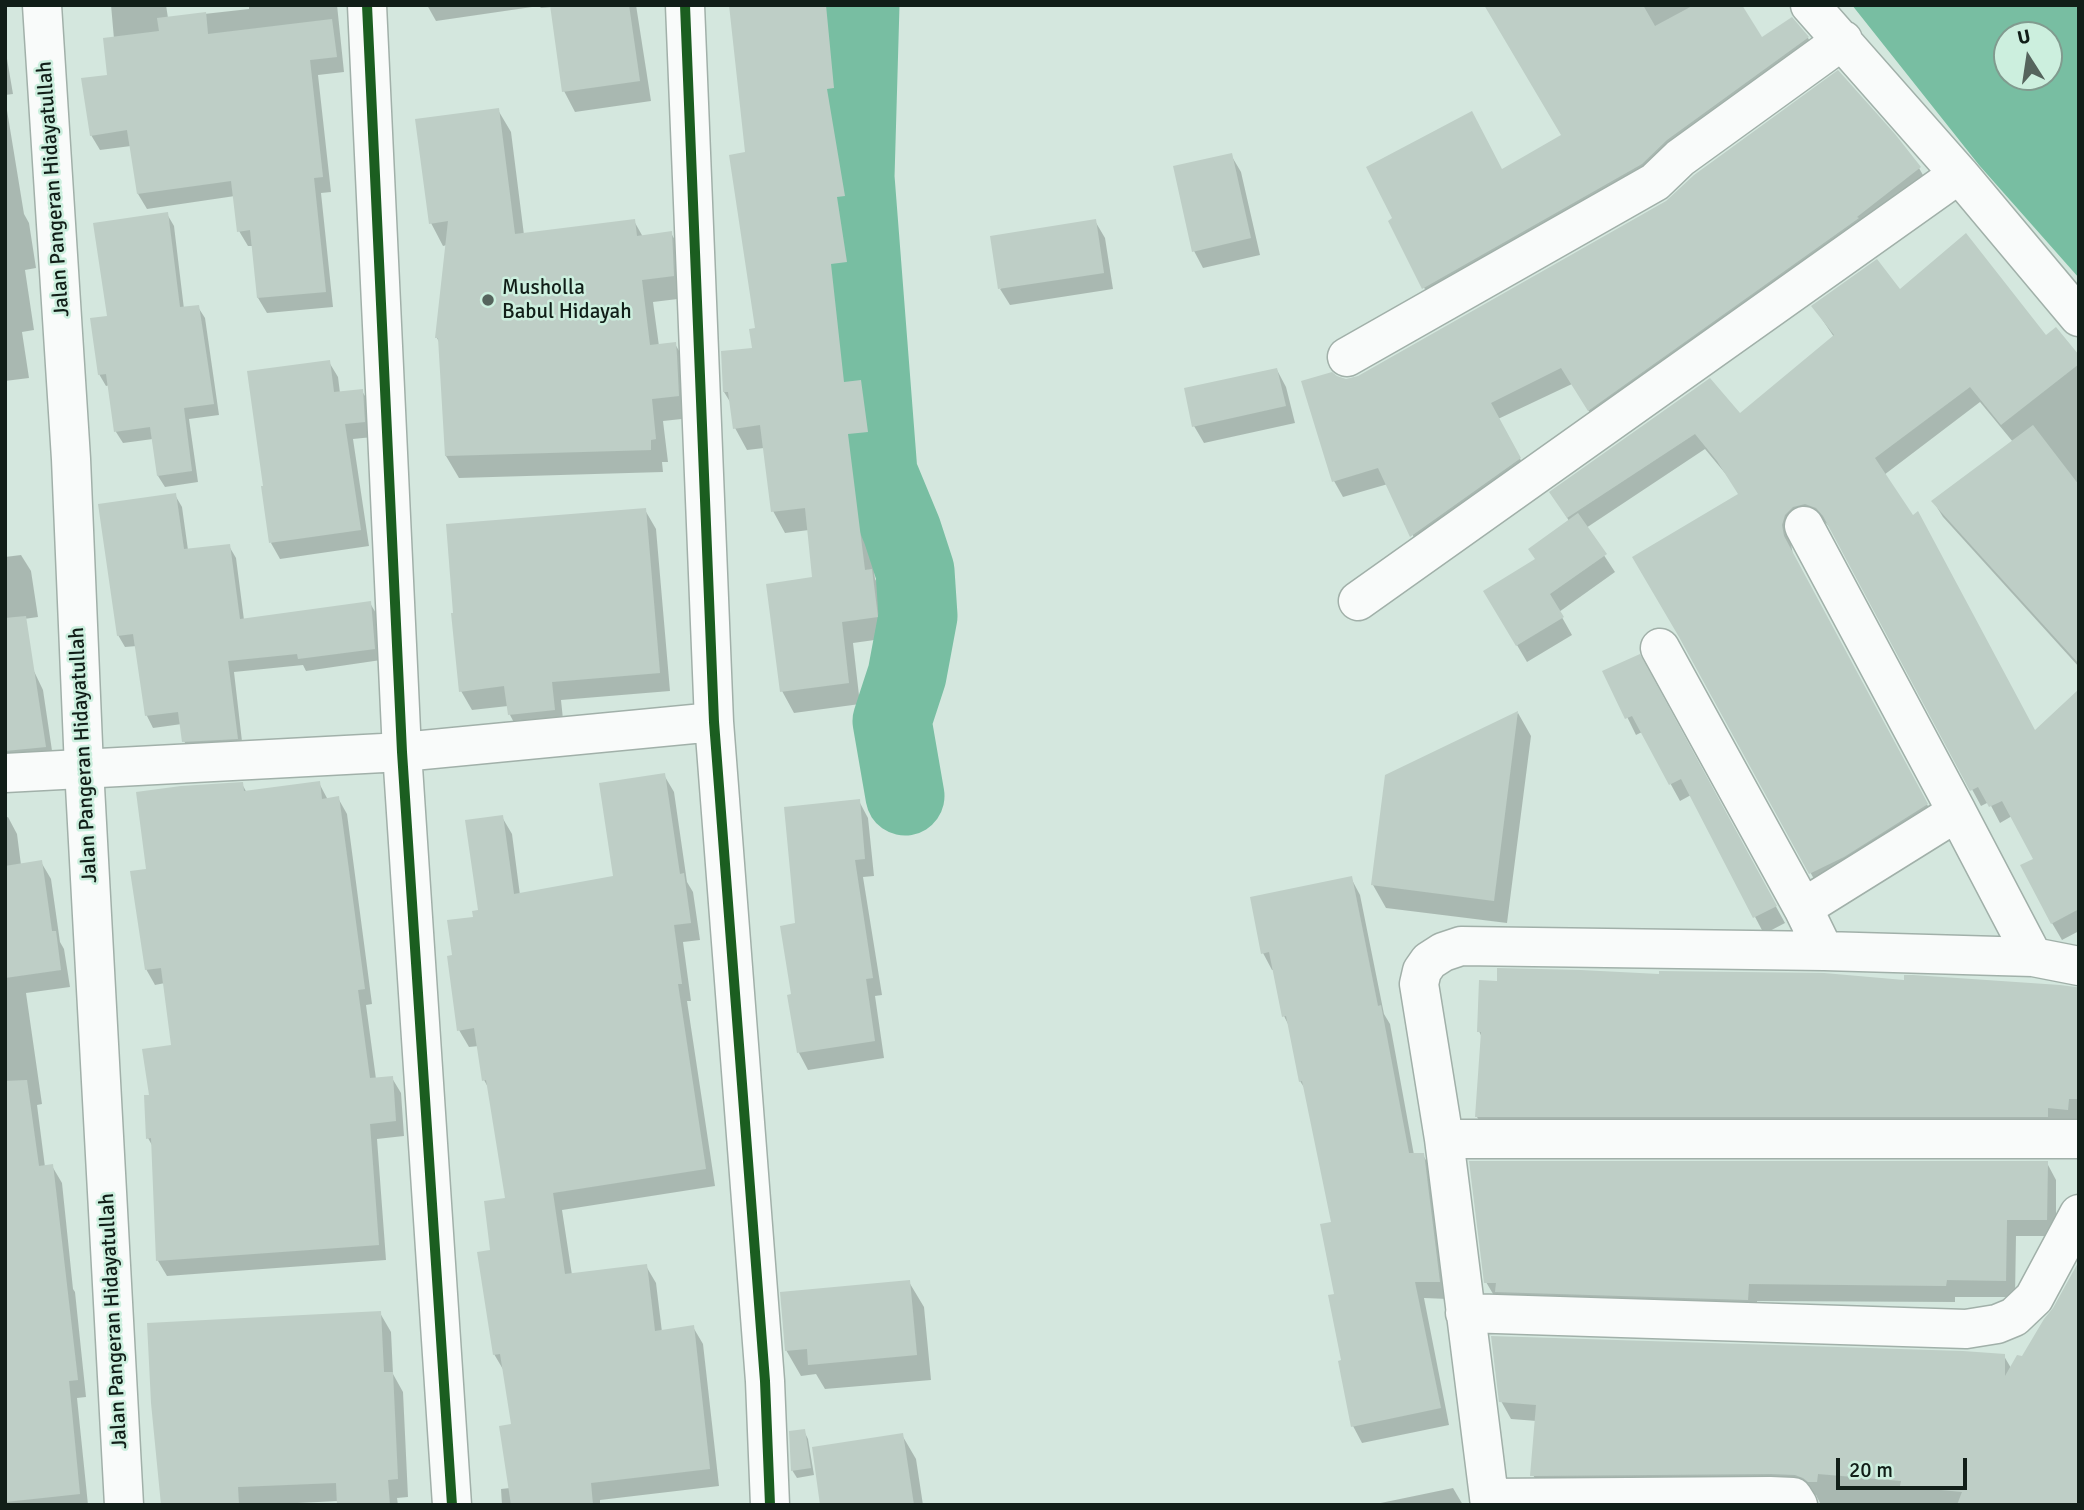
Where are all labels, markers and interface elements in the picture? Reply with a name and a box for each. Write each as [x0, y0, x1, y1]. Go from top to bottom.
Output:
north arrow [1993, 21, 2063, 91]
text: U [2015, 24, 2033, 50]
street label: Jalan Pangeran Hidayatullah [32, 60, 76, 318]
place label: Musholla Babul Hidayah [502, 275, 632, 325]
marker: Musholla Babul Hidayah [480, 292, 496, 308]
street label: Jalan Pangeran Hidayatullah [65, 626, 103, 884]
street label: Jalan Pangeran Hidayatullah [95, 1192, 133, 1450]
scale bar [1839, 1444, 1970, 1488]
text: 20 m [1849, 1457, 1893, 1483]

